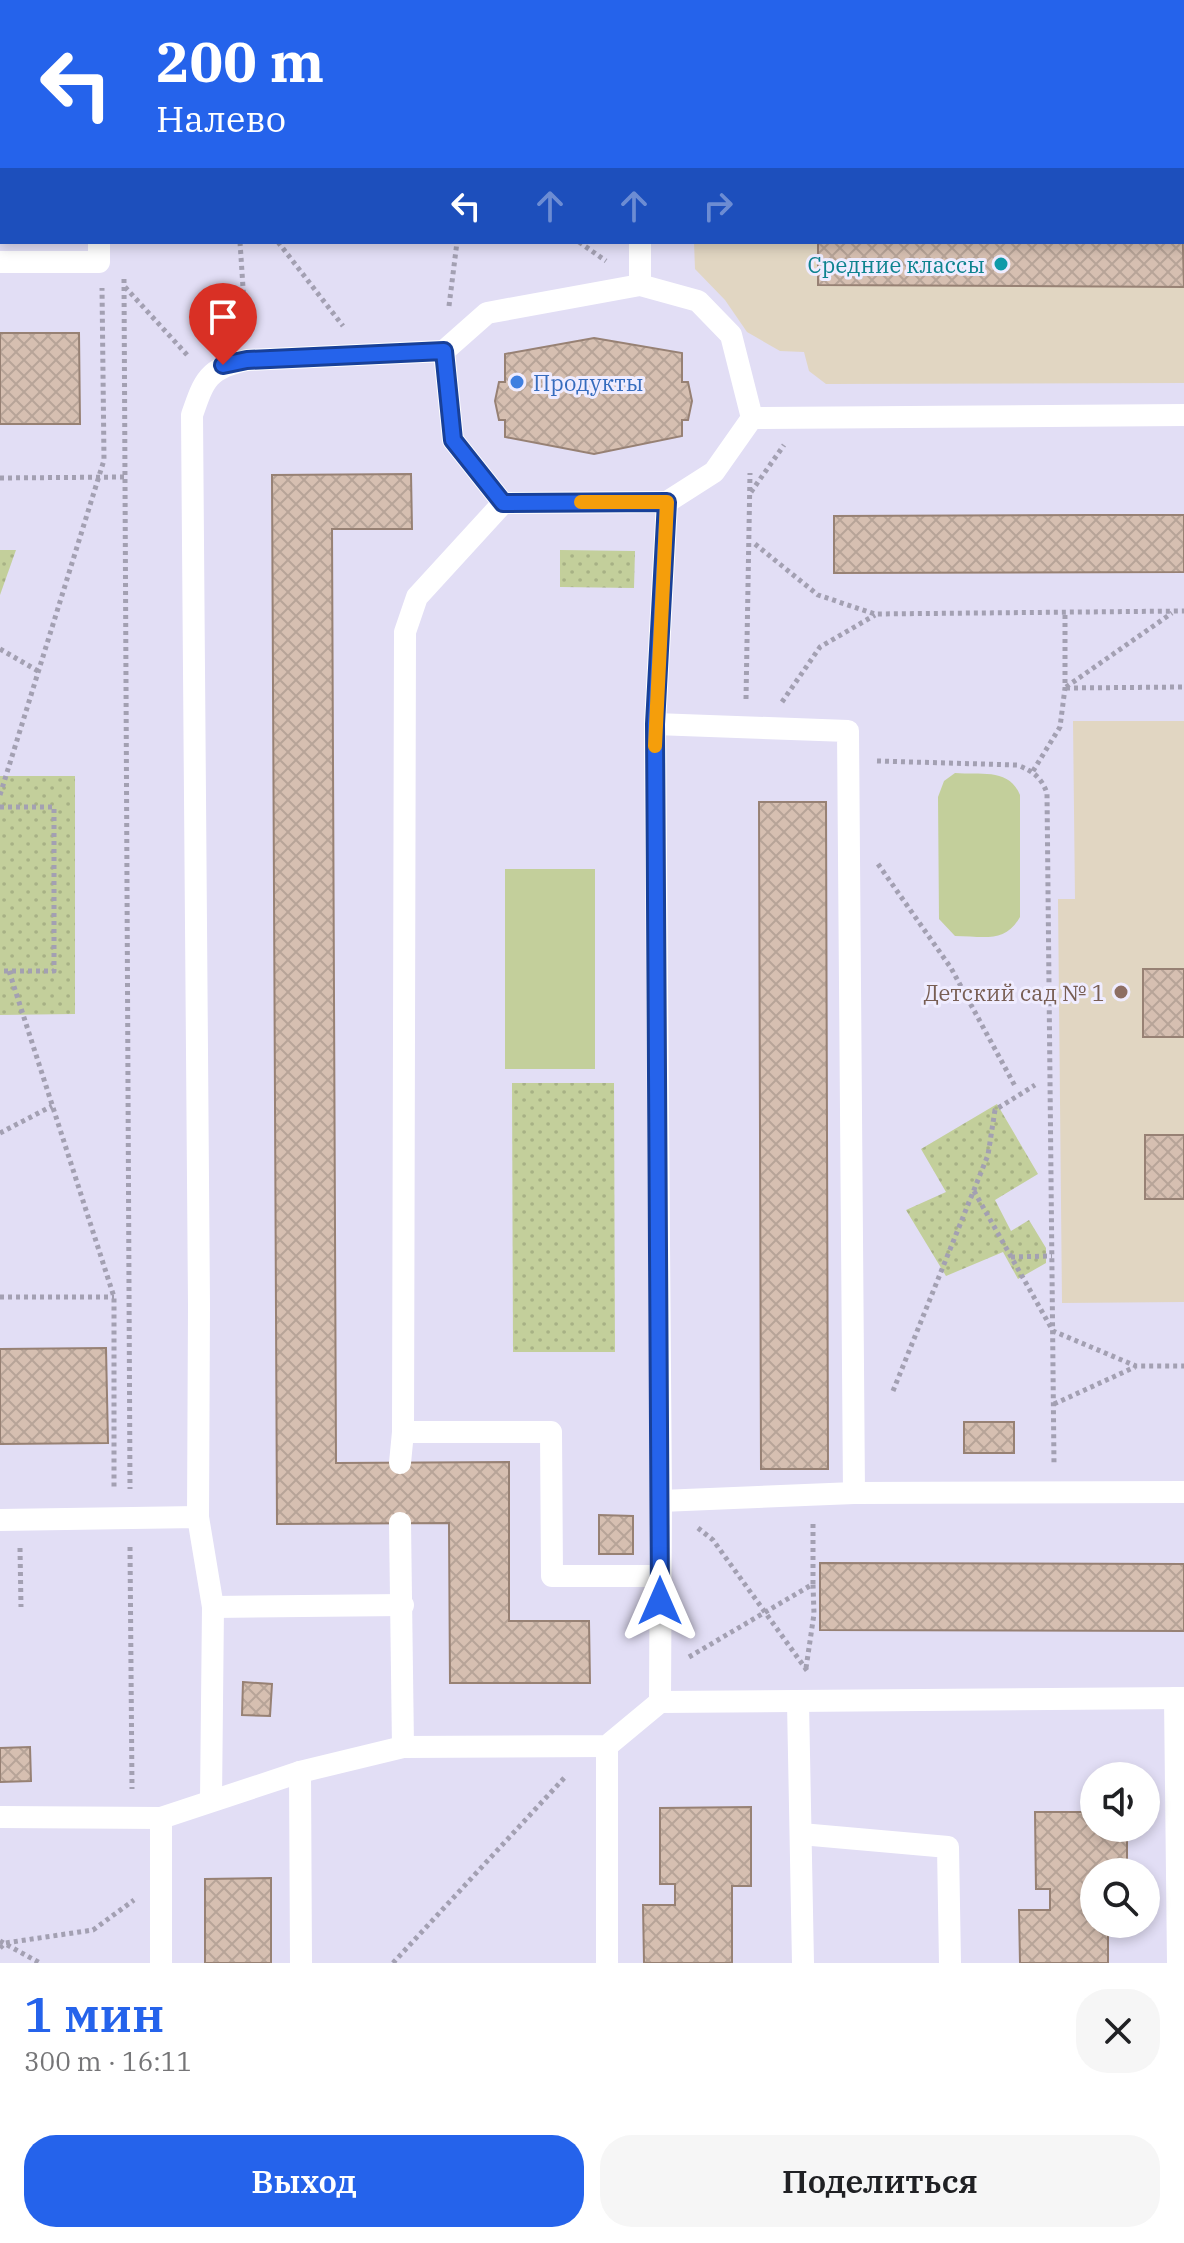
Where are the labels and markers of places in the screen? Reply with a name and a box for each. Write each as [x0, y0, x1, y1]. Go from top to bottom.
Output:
place label: Средние классы [808, 250, 985, 279]
marker: Средние классы [992, 255, 1010, 273]
pin [189, 283, 257, 365]
place label: Продукты [533, 368, 643, 397]
marker: Продукты [508, 373, 526, 391]
place label: Детский сад № 1 [924, 978, 1105, 1007]
marker: Детский сад № 1 [1112, 983, 1130, 1001]

